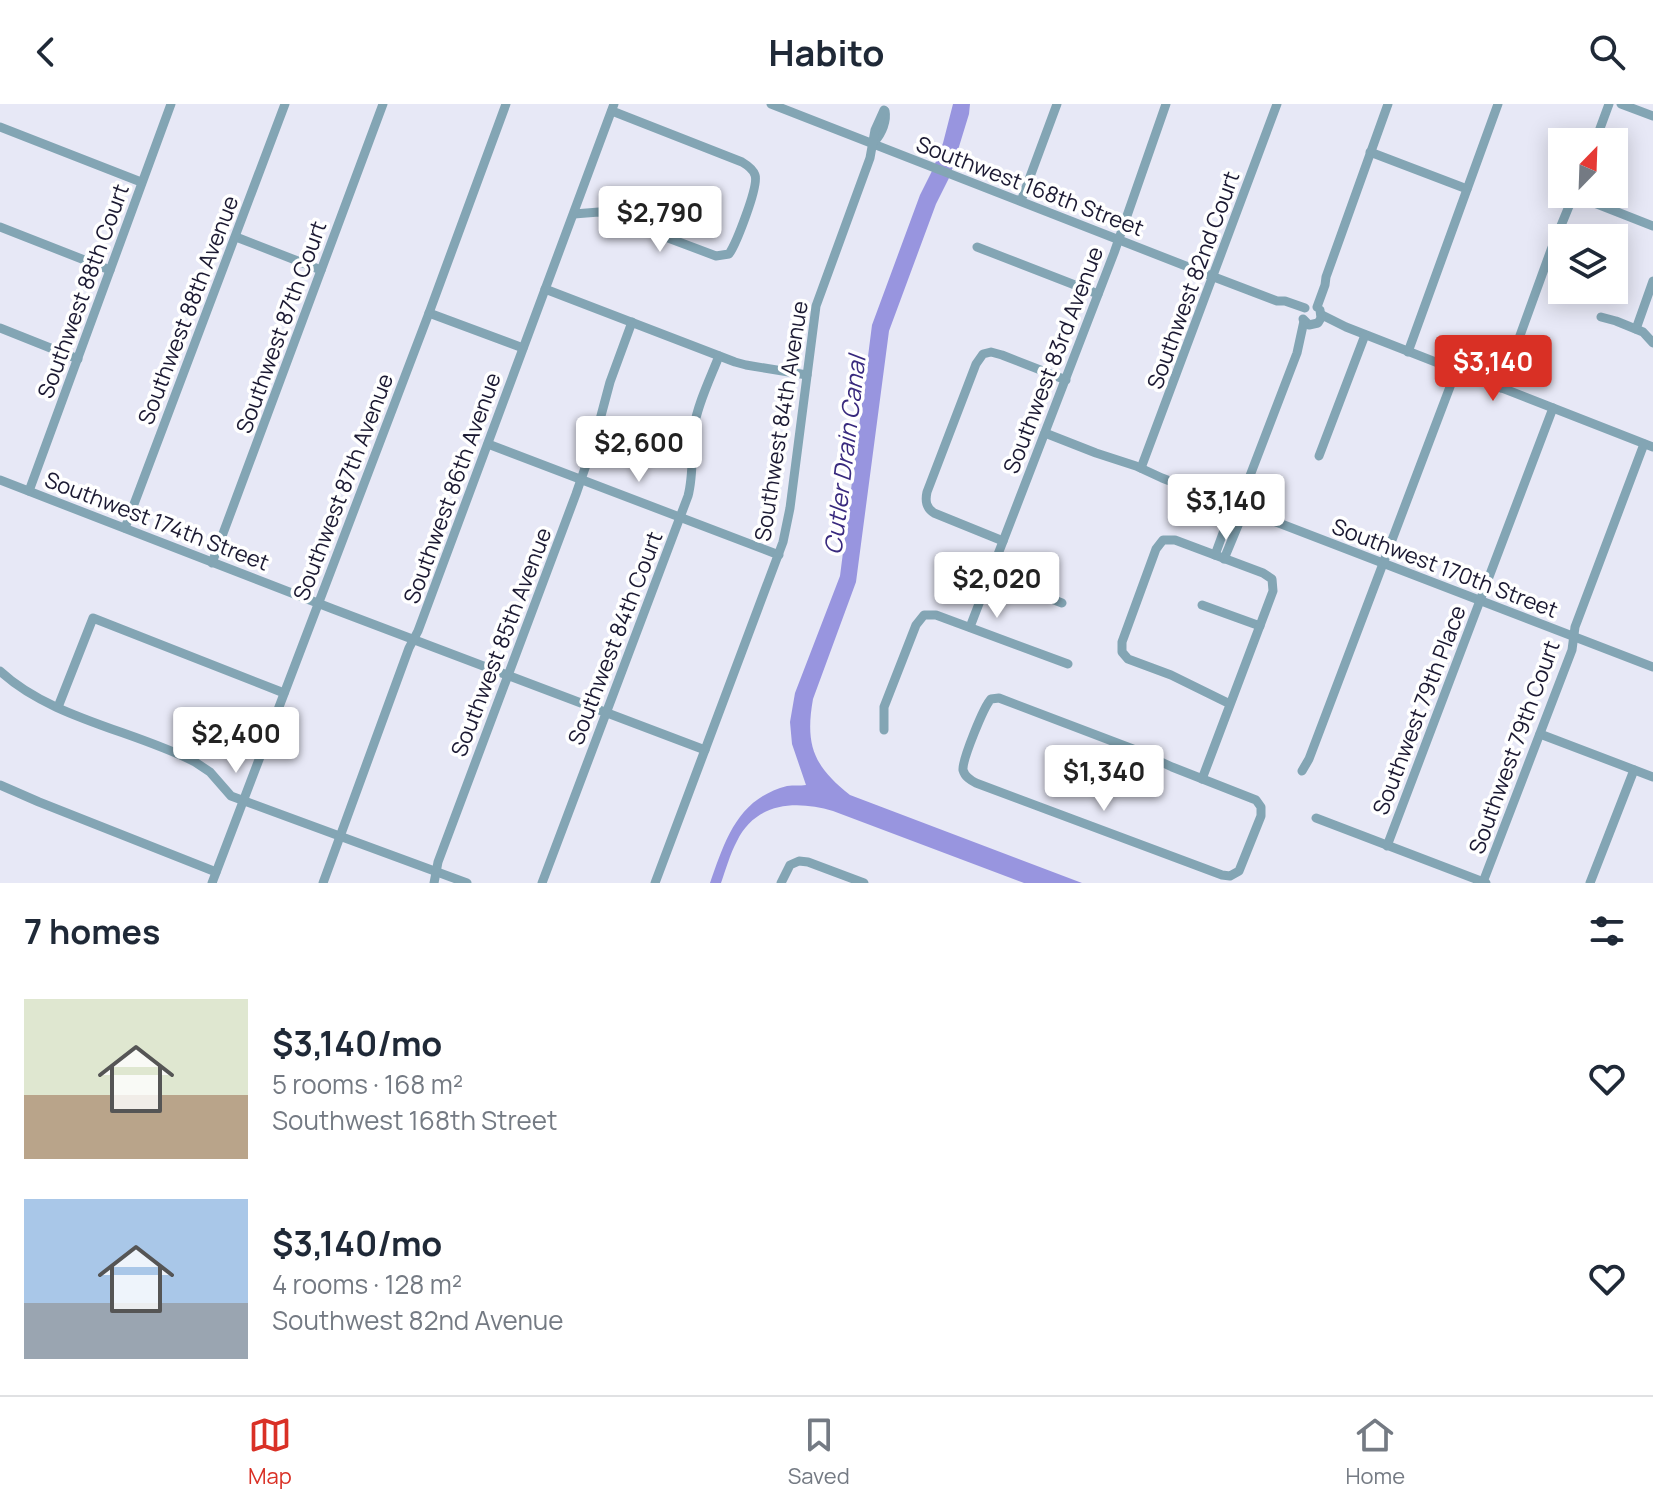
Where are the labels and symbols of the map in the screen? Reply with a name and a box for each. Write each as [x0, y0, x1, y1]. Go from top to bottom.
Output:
north arrow [1548, 128, 1628, 208]
street label: Southwest 168th Street [912, 129, 1148, 243]
street label: Southwest 82nd Court [1140, 167, 1246, 393]
street label: Southwest 88th Court [30, 180, 136, 402]
pin: $2,790 [595, 186, 725, 254]
street label: Southwest 88th Avenue [131, 191, 246, 429]
street label: Southwest 87th Court [229, 216, 334, 437]
street label: Southwest 83rd Avenue [996, 242, 1110, 478]
street label: Southwest 84th Avenue [747, 299, 815, 543]
pin: $3,140 [1428, 335, 1558, 403]
water label: Cutler Drain Canal [815, 350, 873, 556]
street label: Southwest 86th Avenue [396, 368, 508, 608]
street label: Southwest 87th Avenue [286, 369, 400, 605]
pin: $2,600 [574, 416, 704, 484]
street label: Southwest 174th Street [40, 464, 274, 578]
pin: $3,140 [1161, 474, 1291, 542]
street label: Southwest 170th Street [1328, 511, 1562, 625]
street label: Southwest 85th Avenue [444, 523, 559, 761]
street label: Southwest 84th Court [560, 527, 670, 749]
pin: $2,020 [932, 552, 1062, 620]
street label: Southwest 79th Place [1365, 601, 1473, 819]
street label: Southwest 79th Court [1461, 636, 1567, 858]
pin: $2,400 [171, 707, 301, 775]
pin: $1,340 [1039, 745, 1169, 813]

